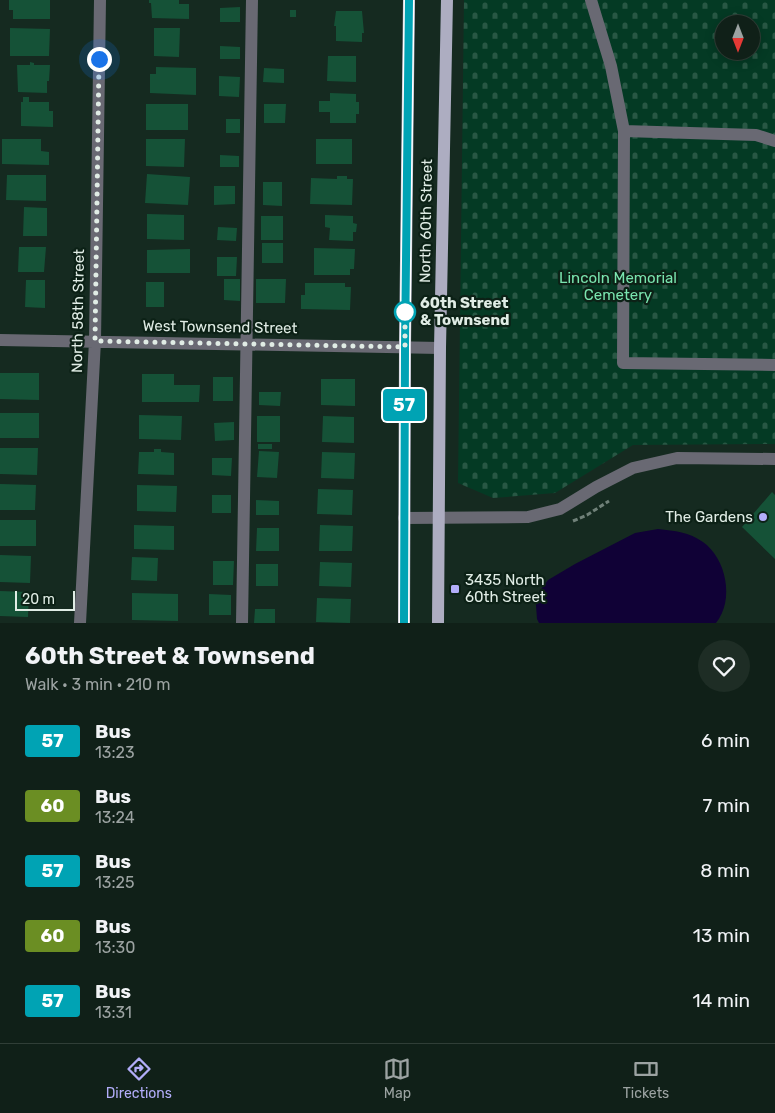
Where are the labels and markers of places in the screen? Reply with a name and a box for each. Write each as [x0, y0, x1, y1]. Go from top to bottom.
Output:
place label: 60th Street & Townsend [420, 294, 510, 329]
marker: 60th Street & Townsend [394, 301, 416, 323]
place label: The Gardens [665, 508, 753, 526]
marker: The Gardens [757, 511, 769, 523]
place label: 3435 North 60th Street [465, 571, 546, 606]
marker: 3435 North 60th Street [449, 583, 461, 595]

